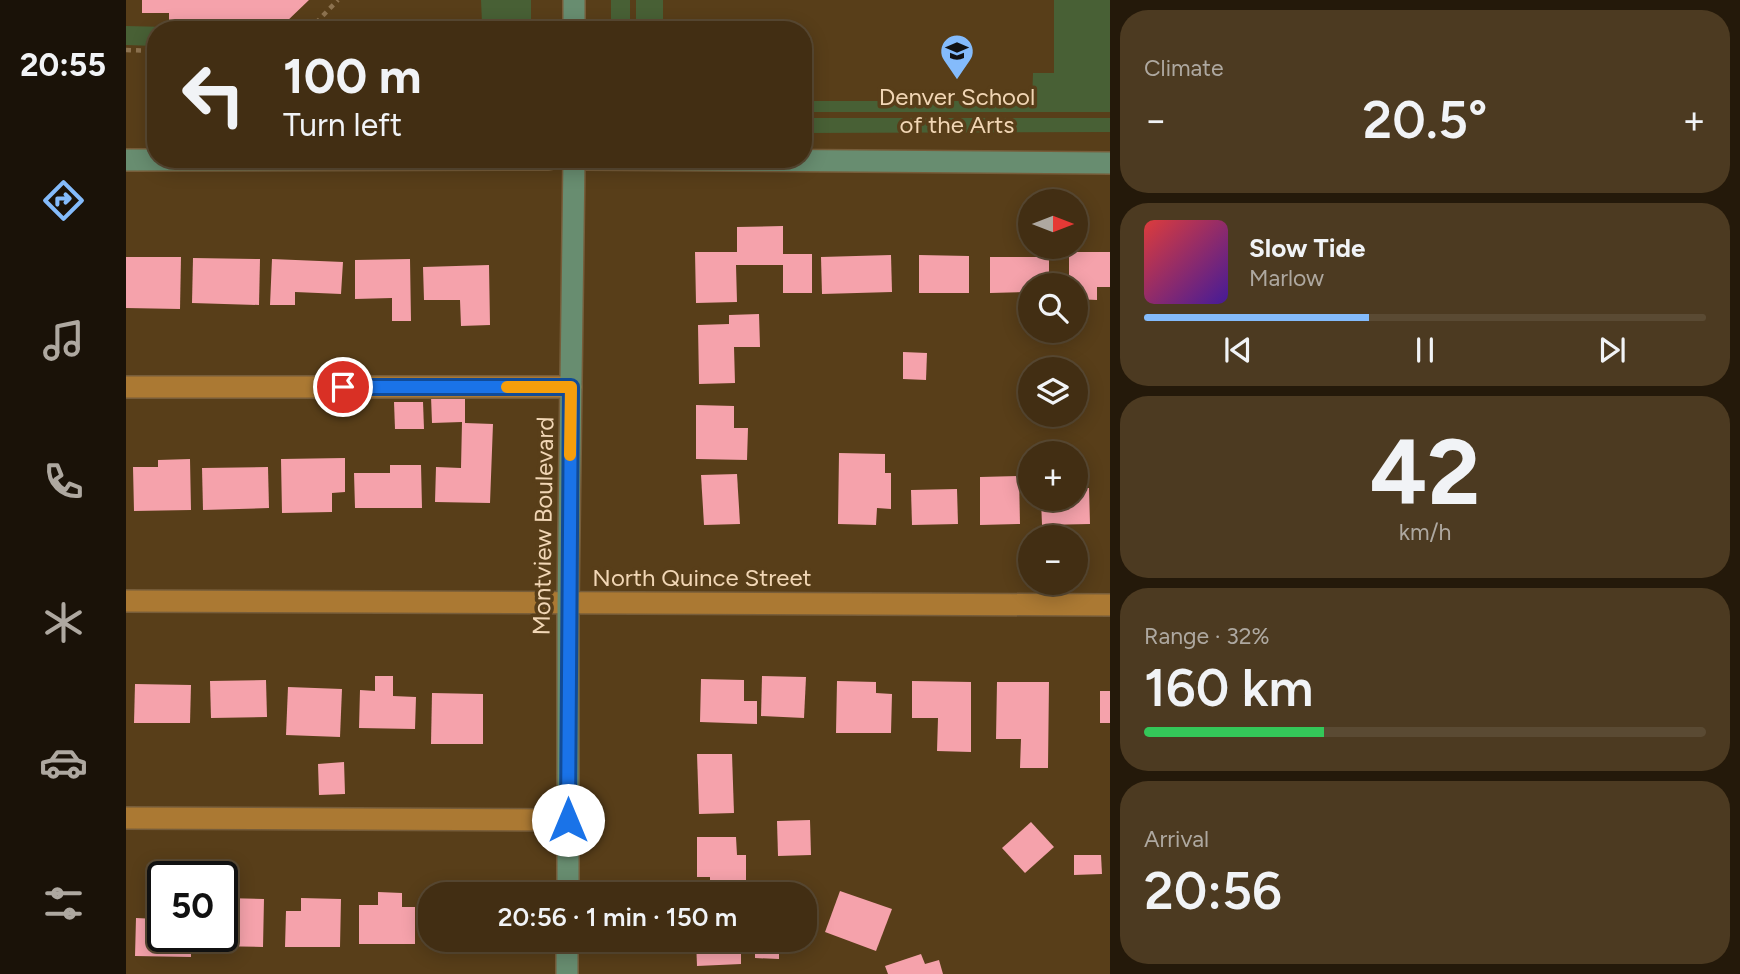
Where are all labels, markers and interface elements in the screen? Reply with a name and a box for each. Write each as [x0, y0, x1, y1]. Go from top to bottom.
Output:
school or university icon: Denver School of the Arts [938, 32, 976, 81]
text: 20:55 [20, 46, 106, 84]
text: 100 m [283, 46, 422, 105]
icon: left [168, 49, 259, 140]
text: Climate [1144, 54, 1223, 82]
place label: Denver School of the Arts [879, 82, 1035, 139]
text: 20.5° [1363, 89, 1487, 151]
text: − [1144, 97, 1168, 143]
text: + [1682, 97, 1706, 143]
text: Turn left [283, 106, 402, 144]
icon: directions [39, 176, 88, 225]
north arrow [1018, 189, 1088, 259]
map controls [1018, 189, 1088, 595]
text: Slow Tide [1249, 232, 1365, 264]
text: Marlow [1249, 264, 1324, 292]
button: search [1018, 273, 1088, 343]
icon: music [39, 316, 88, 365]
icon: previous [1219, 331, 1257, 369]
icon: pause [1406, 331, 1444, 369]
icon: next [1593, 331, 1631, 369]
pin [313, 357, 373, 417]
button: layers [1018, 357, 1088, 427]
icon: arrive [324, 368, 362, 406]
street label: Montview Boulevard [527, 416, 559, 636]
text: 42 [1370, 418, 1480, 527]
button: + [1018, 441, 1088, 511]
icon: phone [39, 457, 88, 506]
text: km/h [1399, 518, 1451, 546]
button: − [1018, 525, 1088, 595]
street label: North Quince Street [592, 563, 812, 592]
icon: climate [39, 598, 88, 647]
text: Range · 32% [1144, 622, 1270, 650]
text: 160 km [1144, 657, 1314, 719]
icon: car [39, 738, 88, 787]
position arrow [531, 783, 605, 857]
text: Arrival [1144, 825, 1209, 853]
text: 20:56 [1144, 860, 1282, 922]
speed limit sign: 50 [147, 861, 238, 952]
icon: filters [39, 879, 88, 928]
text: 20:56 · 1 min · 150 m [498, 901, 737, 933]

